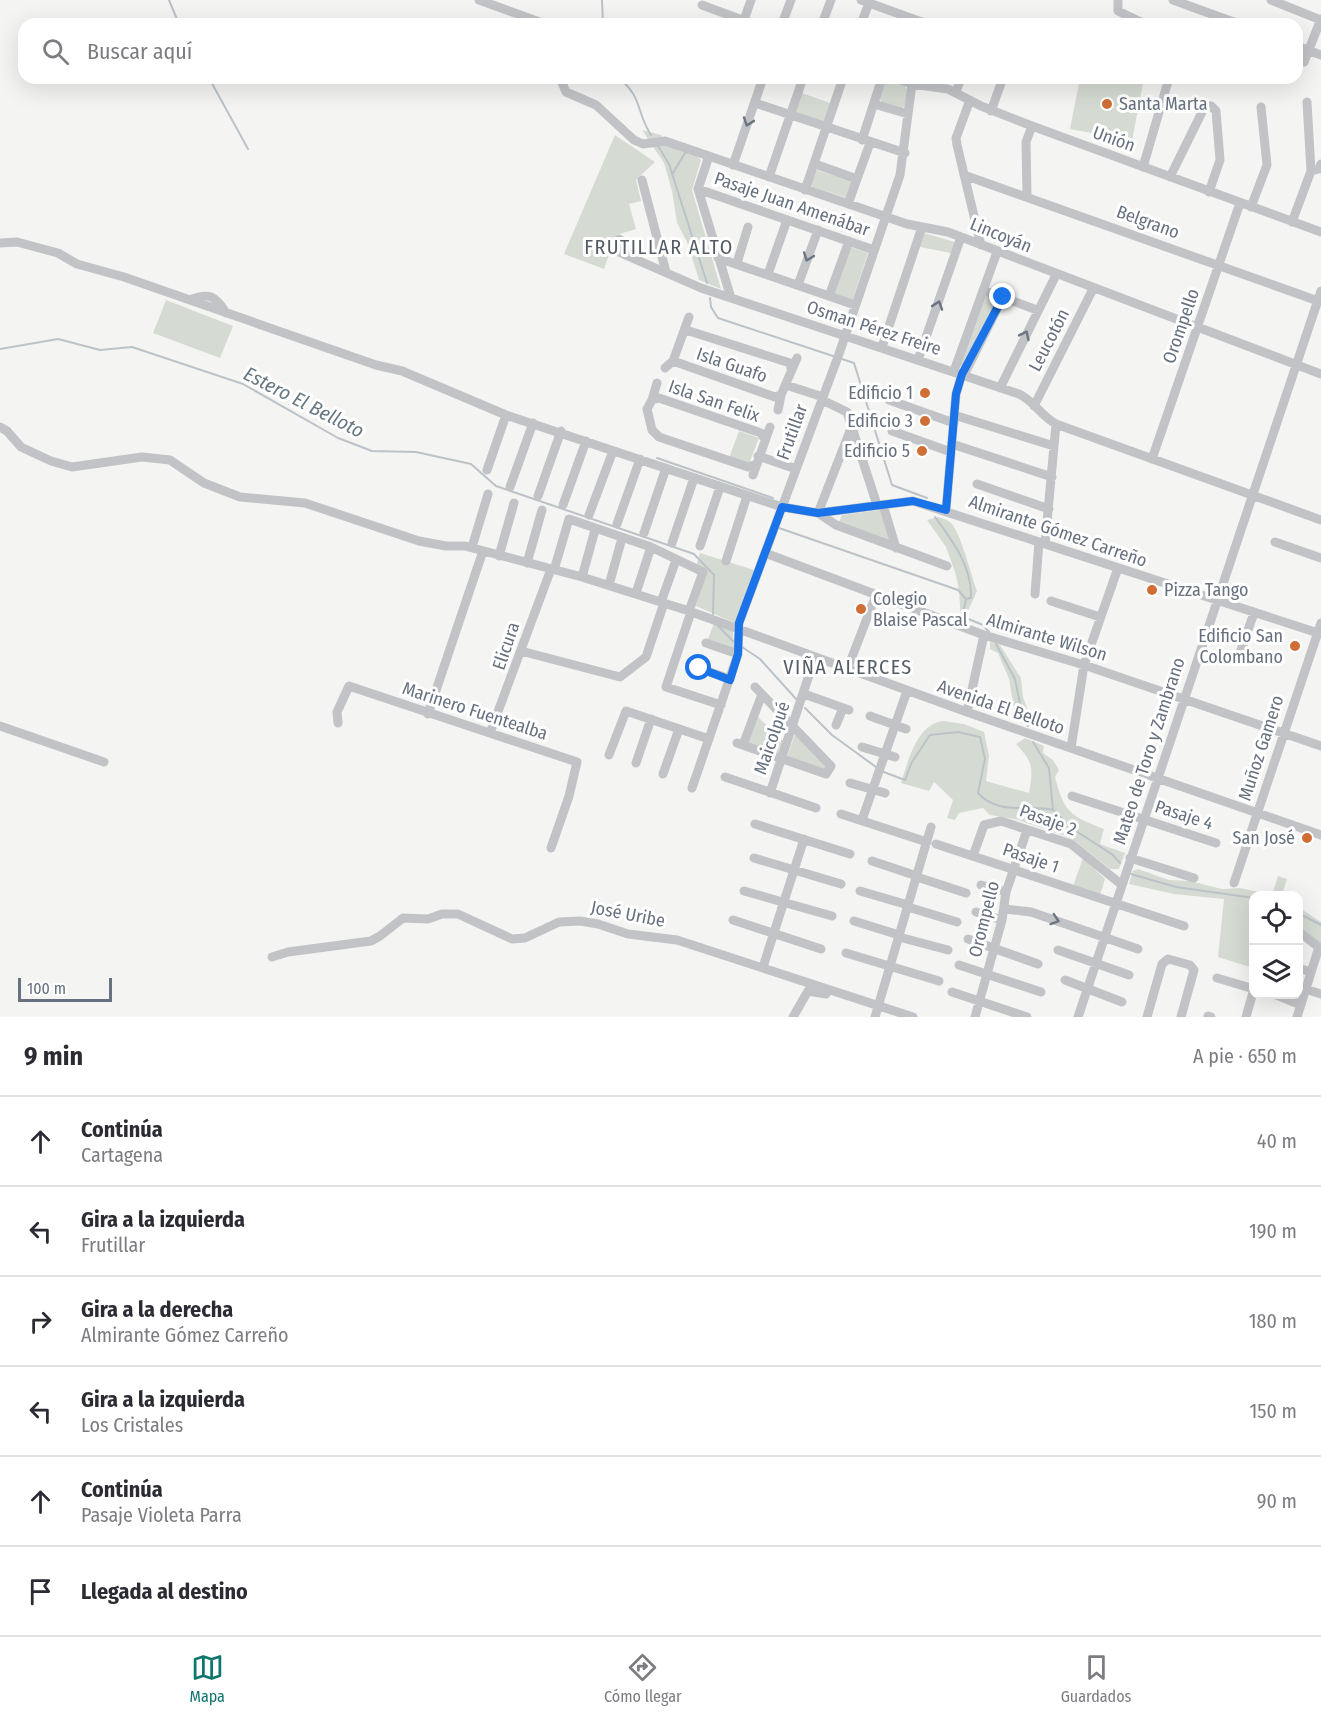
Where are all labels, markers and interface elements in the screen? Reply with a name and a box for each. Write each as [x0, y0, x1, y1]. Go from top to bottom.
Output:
search box [18, 18, 1303, 84]
icon: search [39, 35, 72, 68]
text: Buscar aquí [87, 38, 192, 65]
place label: Santa Marta [1119, 93, 1208, 115]
marker: Santa Marta [1100, 97, 1114, 111]
one-way arrow [743, 116, 755, 126]
street label: Unión [1090, 121, 1138, 157]
street label: Pasaje Juan Amenábar [711, 167, 873, 241]
street label: Belgrano [1113, 200, 1183, 244]
street label: Lincoyán [967, 213, 1035, 257]
district label: FRUTILLAR ALTO [584, 235, 734, 259]
one-way arrow [803, 252, 816, 262]
route end [989, 283, 1015, 309]
street label: Orompello [1158, 286, 1204, 366]
street label: Osman Pérez Freire [804, 296, 944, 360]
one-way arrow [930, 300, 943, 310]
street label: Leucotón [1024, 305, 1074, 375]
one-way arrow [1018, 331, 1029, 341]
street label: Isla Guafo [694, 343, 770, 387]
water label: Estero El Belloto [240, 361, 368, 443]
street label: Isla San Felix [666, 375, 763, 427]
place label: Edificio 1 [848, 382, 913, 404]
marker: Edificio 1 [918, 386, 932, 400]
street label: Frutillar [772, 400, 812, 463]
place label: Edificio 3 [847, 410, 913, 432]
marker: Edificio 3 [918, 414, 932, 428]
place label: Edificio 5 [844, 440, 910, 462]
marker: Edificio 5 [915, 444, 929, 458]
street label: Almirante Gómez Carreño [966, 490, 1150, 572]
place label: Pizza Tango [1164, 579, 1248, 601]
marker: Pizza Tango [1145, 583, 1159, 597]
place label: Colegio Blaise Pascal [873, 588, 968, 631]
marker: Colegio Blaise Pascal [854, 602, 868, 616]
street label: Almirante Wilson [984, 608, 1110, 666]
street label: Elicura [488, 619, 524, 673]
place label: Edificio San Colombano [1198, 625, 1283, 668]
marker: Edificio San Colombano [1288, 639, 1302, 653]
route start [685, 654, 711, 680]
district label: VIÑA ALERCES [783, 655, 913, 679]
street label: Mateo de Toro y Zambrano [1108, 655, 1190, 847]
street label: Avenida El Belloto [935, 675, 1067, 739]
street label: Marinero Fuentealba [400, 677, 550, 745]
street label: Muñoz Gamero [1234, 693, 1288, 803]
street label: Maicolpué [749, 699, 795, 777]
street label: Pasaje 4 [1152, 795, 1216, 835]
street label: Pasaje 2 [1017, 800, 1080, 840]
place label: San José [1233, 827, 1295, 849]
marker: San José [1300, 831, 1314, 845]
street label: Pasaje 1 [1000, 838, 1062, 878]
street label: Orompello [964, 879, 1004, 959]
map controls [1249, 891, 1303, 999]
button: locate [1249, 891, 1303, 945]
street label: José Uribe [589, 896, 667, 932]
one-way arrow [1049, 913, 1060, 925]
button: layers [1249, 945, 1303, 999]
scale bar [18, 975, 112, 1002]
text: 100 m [27, 979, 66, 998]
text: 9 min [24, 1041, 83, 1072]
text: A pie · 650 m [1193, 1044, 1297, 1068]
text: Continúa [81, 1116, 163, 1143]
icon: ahead [24, 1125, 57, 1158]
text: 40 m [1257, 1129, 1297, 1153]
text: Cartagena [81, 1143, 163, 1167]
text: Gira a la izquierda [81, 1206, 245, 1233]
icon: left [24, 1215, 57, 1248]
text: 190 m [1249, 1219, 1297, 1243]
text: Frutillar [81, 1233, 145, 1257]
text: Gira a la derecha [81, 1296, 233, 1323]
icon: right [24, 1305, 57, 1338]
text: 180 m [1249, 1309, 1297, 1333]
text: Almirante Gómez Carreño [81, 1323, 289, 1347]
text: Gira a la izquierda [81, 1386, 245, 1413]
icon: left [24, 1395, 57, 1428]
text: 150 m [1250, 1399, 1297, 1423]
text: Los Cristales [81, 1413, 183, 1437]
text: Continúa [81, 1476, 163, 1503]
icon: ahead [24, 1485, 57, 1518]
text: 90 m [1257, 1489, 1297, 1513]
text: Pasaje Violeta Parra [81, 1503, 242, 1527]
icon: arrive [24, 1575, 57, 1608]
text: Llegada al destino [81, 1578, 248, 1605]
tab: Mapa [190, 1651, 225, 1706]
tab: Cómo llegar [604, 1651, 682, 1706]
tab: Guardados [1061, 1651, 1131, 1706]

